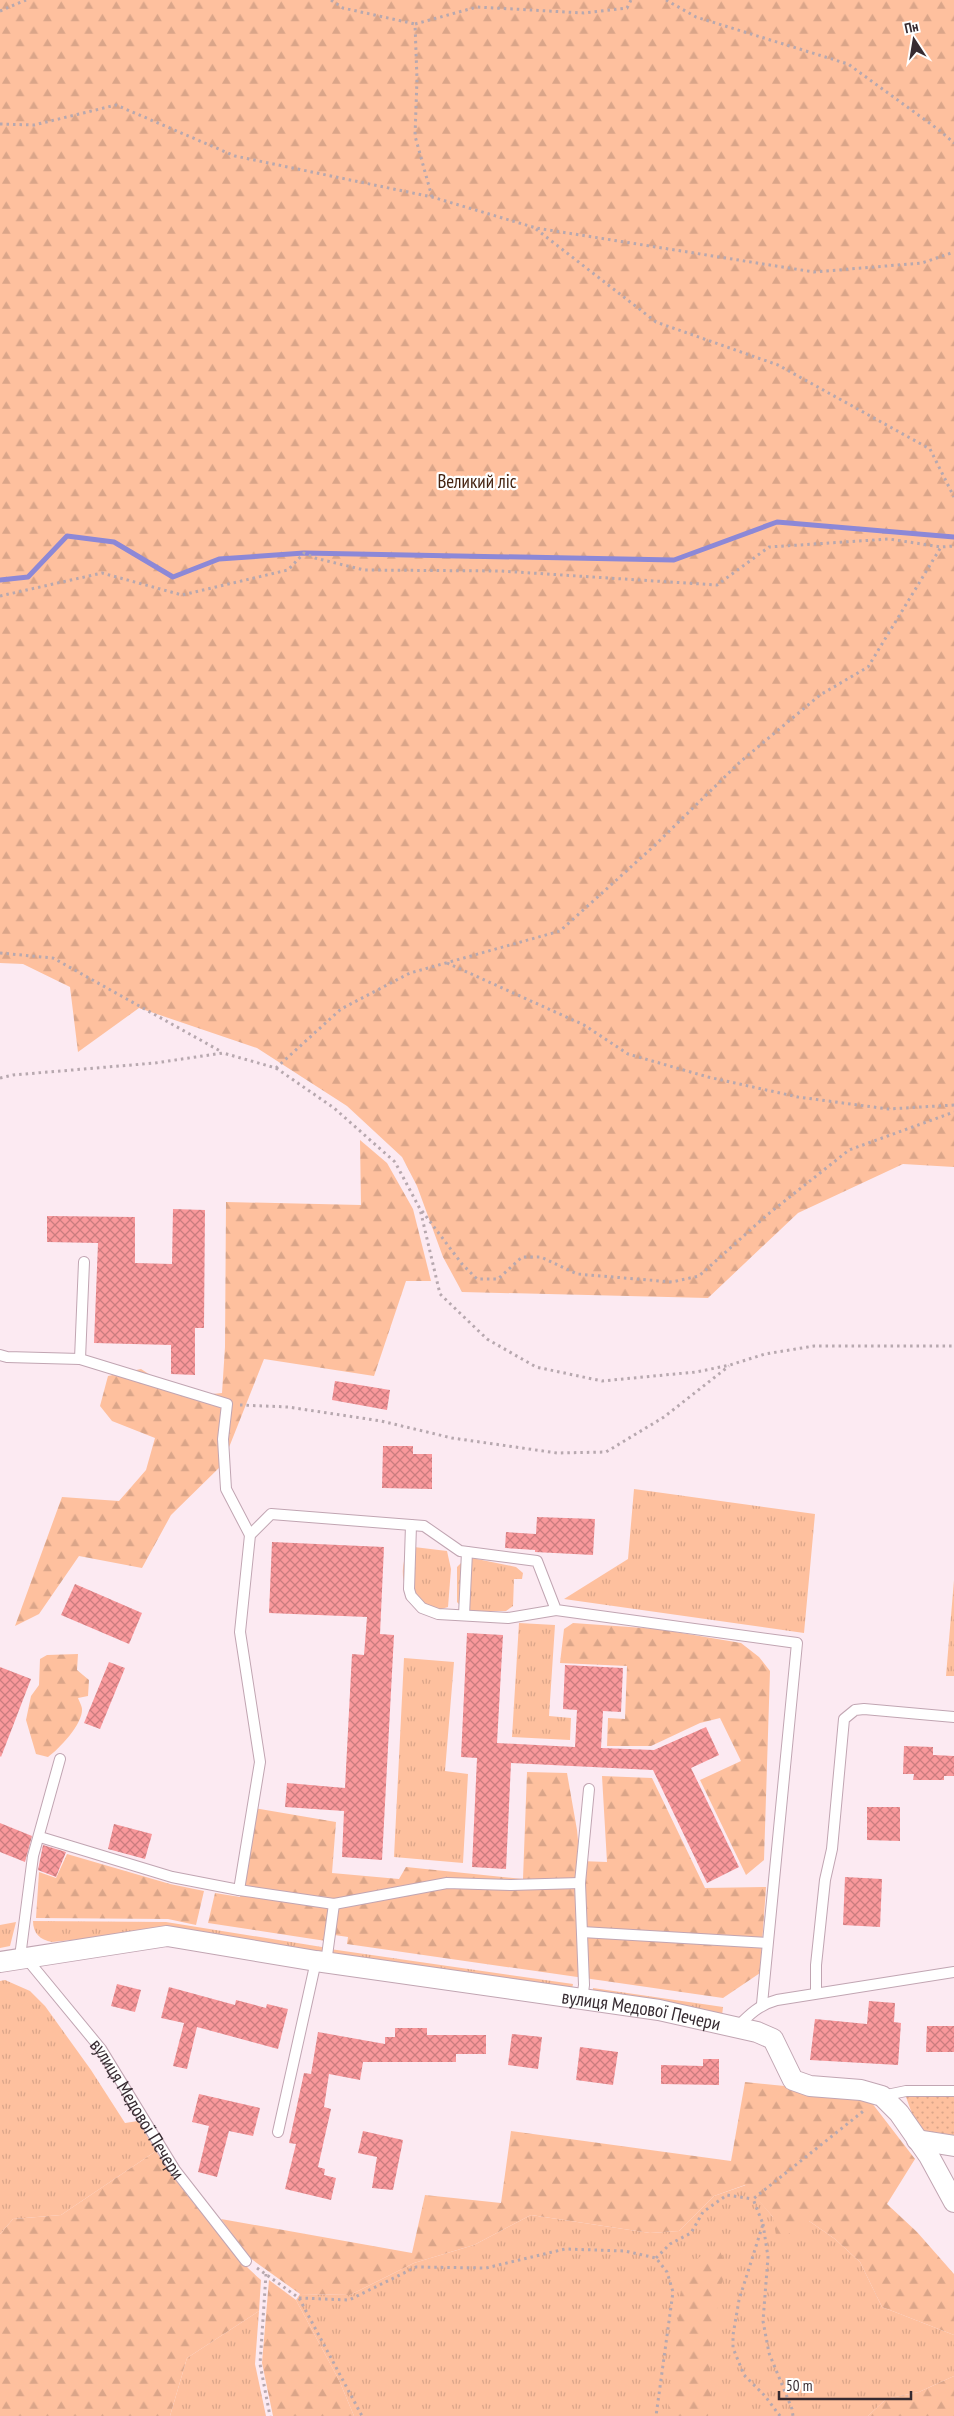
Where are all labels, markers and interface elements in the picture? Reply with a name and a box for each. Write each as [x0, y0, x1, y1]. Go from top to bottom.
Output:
north arrow [889, 15, 939, 65]
text: Пн [903, 17, 920, 37]
park label: Великий ліс [437, 469, 517, 493]
street label: вулиця Медової Печери [560, 1984, 723, 2035]
street label: вулиця Медової Печери [85, 2033, 190, 2184]
scale bar [779, 2368, 912, 2400]
text: 50 m [786, 2376, 812, 2395]

